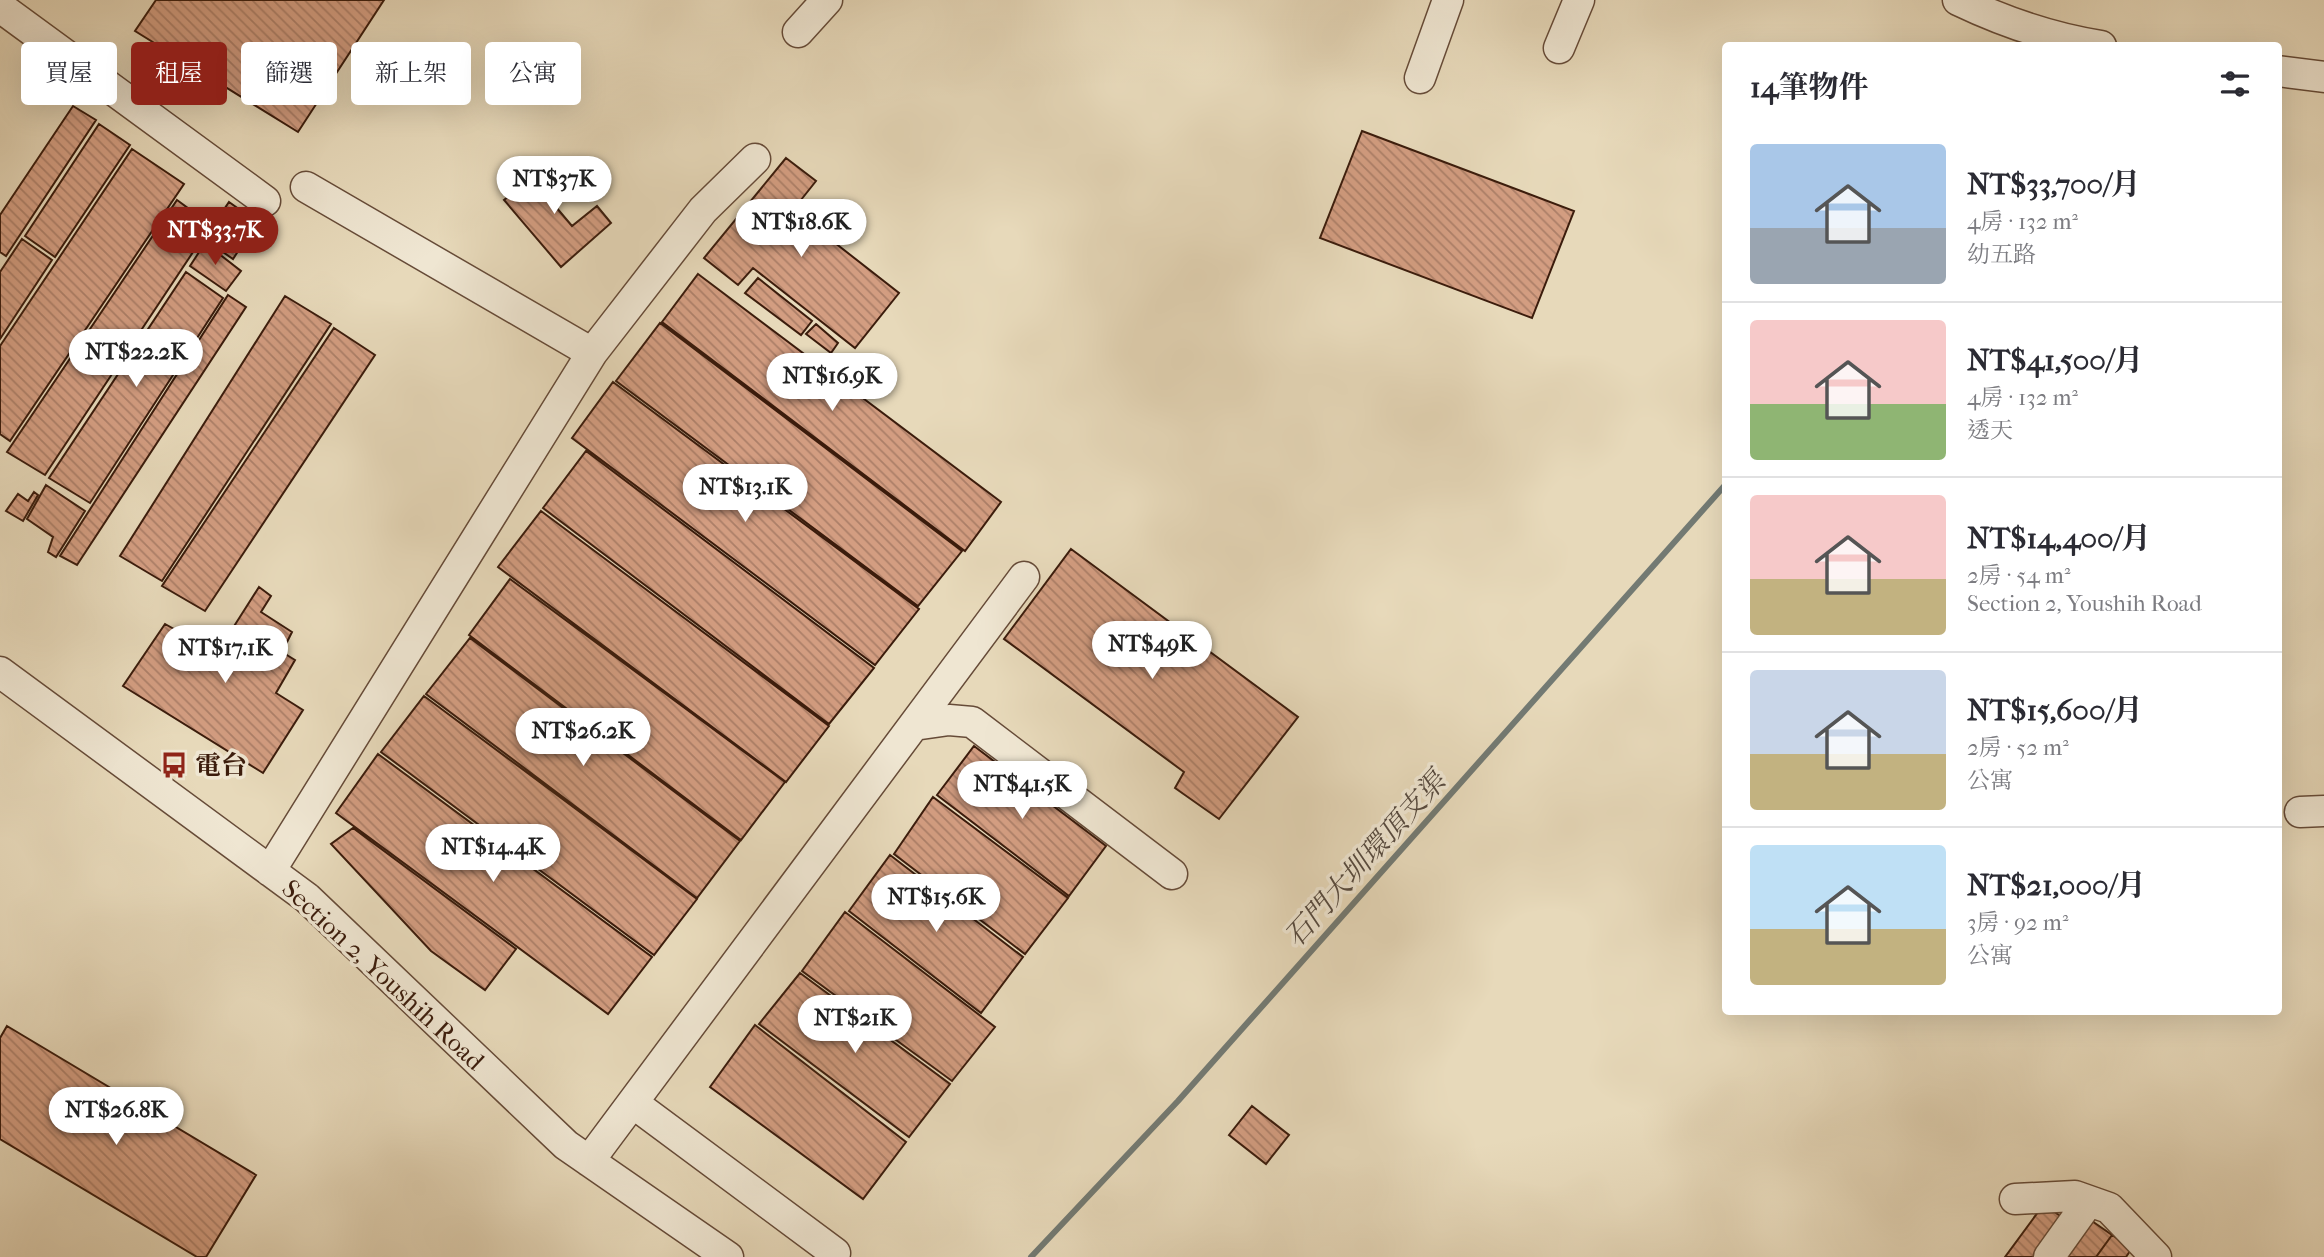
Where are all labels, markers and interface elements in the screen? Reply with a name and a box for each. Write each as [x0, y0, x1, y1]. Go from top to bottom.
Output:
chip: 買屋 [21, 42, 117, 105]
chip: 租屋 [131, 42, 227, 105]
chip: 篩選 [241, 42, 337, 105]
chip: 新上架 [351, 42, 471, 105]
chip: 公寓 [485, 42, 581, 105]
icon: filters [2216, 65, 2254, 103]
text: 14筆物件 [1750, 70, 1868, 105]
pin: NT$37K [497, 156, 611, 216]
text: NT$37K [513, 165, 595, 192]
text: NT$33,700/月 [1967, 167, 2140, 202]
icon: home [1806, 172, 1890, 256]
pin: NT$18.6K [729, 200, 873, 259]
pin: NT$33.7K [143, 208, 287, 267]
text: NT$18.6K [752, 208, 851, 235]
text: 4房 · 132 m² [1967, 208, 2078, 235]
text: NT$33.7K [167, 216, 263, 243]
text: 幼五路 [1967, 241, 2036, 268]
pin: NT$22.2K [64, 330, 208, 389]
text: NT$22.2K [85, 338, 187, 365]
text: NT$41,500/月 [1967, 343, 2143, 378]
icon: home [1806, 348, 1890, 432]
pin: NT$16.9K [760, 354, 904, 413]
text: NT$16.9K [782, 362, 882, 389]
text: 4房 · 132 m² [1967, 384, 2078, 411]
text: 透天 [1967, 417, 2013, 444]
pin: NT$13.1K [673, 464, 817, 524]
text: NT$13.1K [699, 473, 791, 500]
text: NT$14,400/月 [1967, 521, 2151, 556]
icon: home [1806, 523, 1890, 607]
text: 2房 · 54 m² [1967, 562, 2070, 589]
text: Section 2, Youshih Road [1967, 590, 2202, 617]
pin: NT$49K [1095, 622, 1209, 681]
pin: NT$17.1K [153, 626, 297, 685]
text: NT$49K [1108, 630, 1196, 657]
text: NT$17.1K [178, 634, 272, 661]
text: NT$15,600/月 [1967, 693, 2143, 728]
icon: home [1806, 698, 1890, 782]
pin: NT$26.2K [511, 708, 655, 768]
text: NT$26.2K [532, 717, 634, 744]
text: 2房 · 52 m² [1967, 734, 2069, 761]
bus stop icon: 電台 [159, 750, 189, 780]
place label: 電台 [195, 750, 247, 781]
pin: NT$41.5K [950, 762, 1094, 821]
water label: 石門大圳環頂支渠 [1278, 762, 1455, 953]
text: 公寓 [1967, 767, 2013, 794]
text: NT$41.5K [973, 770, 1071, 797]
pin: NT$14.4K [421, 824, 565, 884]
text: NT$14.4K [441, 833, 545, 860]
text: NT$21,000/月 [1967, 868, 2146, 903]
street label: Section 2, Youshih Road [275, 873, 491, 1077]
icon: home [1806, 873, 1890, 957]
pin: NT$15.6K [864, 874, 1008, 934]
text: NT$15.6K [887, 883, 985, 910]
text: 3房 · 92 m² [1967, 909, 2068, 936]
text: 公寓 [1967, 942, 2013, 969]
pin: NT$21K [798, 996, 912, 1055]
text: NT$21K [814, 1004, 896, 1031]
pin: NT$26.8K [44, 1088, 188, 1147]
text: NT$26.8K [65, 1096, 167, 1123]

